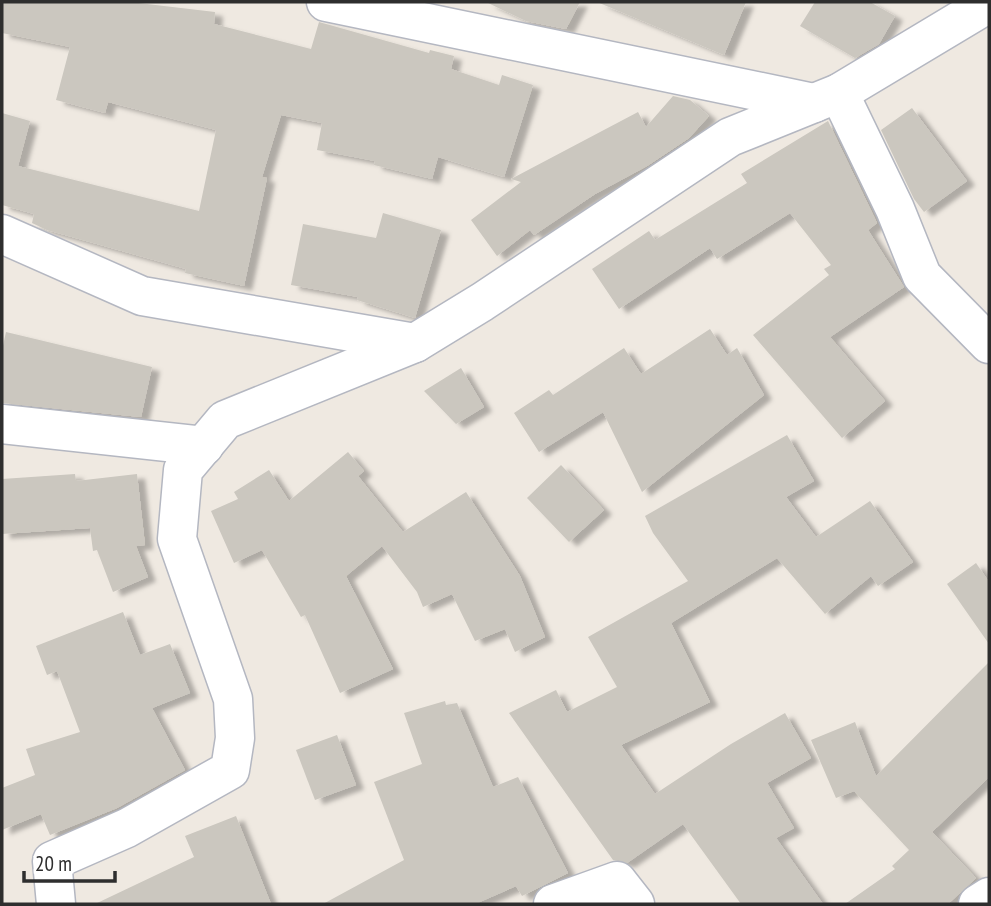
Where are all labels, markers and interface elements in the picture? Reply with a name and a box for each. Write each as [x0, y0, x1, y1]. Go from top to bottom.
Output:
scale bar [24, 839, 116, 883]
text: 20 m [35, 850, 72, 877]

